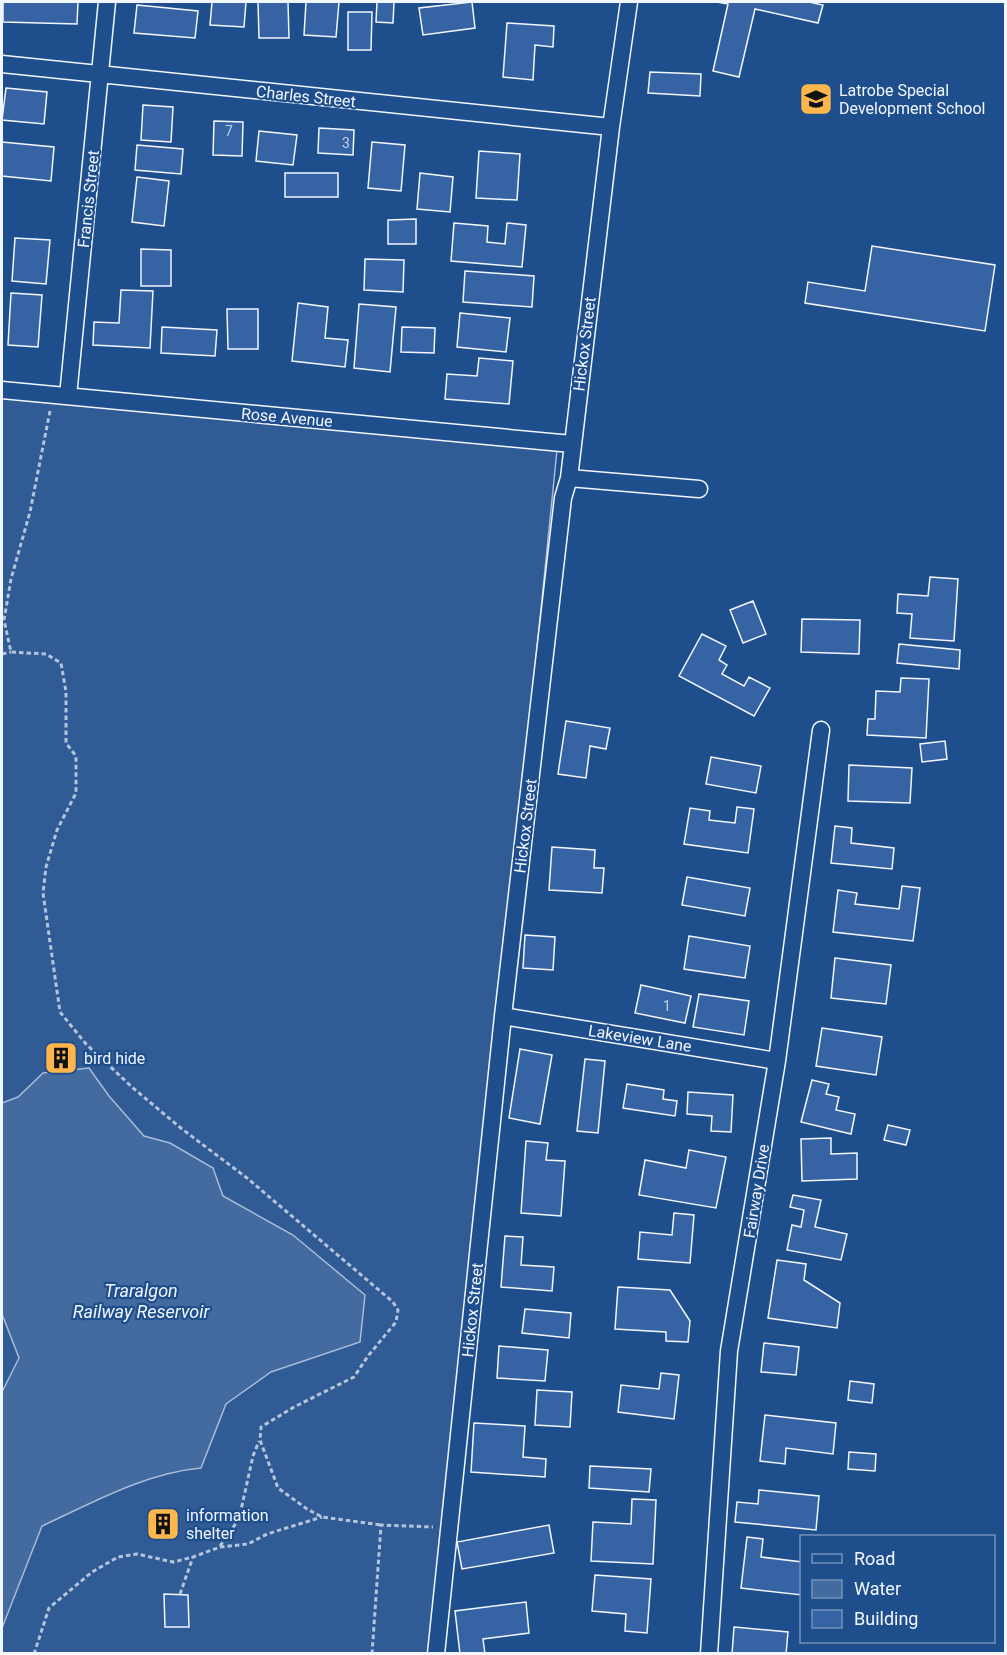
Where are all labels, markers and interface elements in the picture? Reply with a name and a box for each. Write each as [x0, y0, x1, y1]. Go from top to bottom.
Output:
school or university icon: Latrobe Special Development School [798, 81, 834, 117]
place label: Latrobe Special Development School [839, 81, 985, 118]
street label: Charles Street [255, 82, 357, 111]
house number: 7 [225, 123, 233, 139]
house number: 3 [342, 135, 350, 151]
street label: Francis Street [74, 149, 103, 249]
street label: Hickox Street [569, 296, 600, 392]
street label: Rose Avenue [240, 404, 334, 431]
street label: Hickox Street [510, 778, 541, 874]
house number: 1 [663, 998, 671, 1014]
street label: Lakeview Lane [587, 1021, 693, 1056]
building icon: bird hide [43, 1040, 79, 1076]
place label: bird hide [84, 1049, 145, 1068]
street label: Fairway Drive [740, 1143, 773, 1239]
street label: Hickox Street [458, 1262, 487, 1358]
water label: Traralgon Railway Reservoir [73, 1280, 210, 1322]
building icon: information shelter [145, 1506, 181, 1542]
place label: information shelter [186, 1506, 269, 1543]
legend [800, 1535, 995, 1643]
text: Road [854, 1548, 895, 1569]
text: Water [854, 1578, 901, 1599]
text: Building [854, 1608, 918, 1629]

